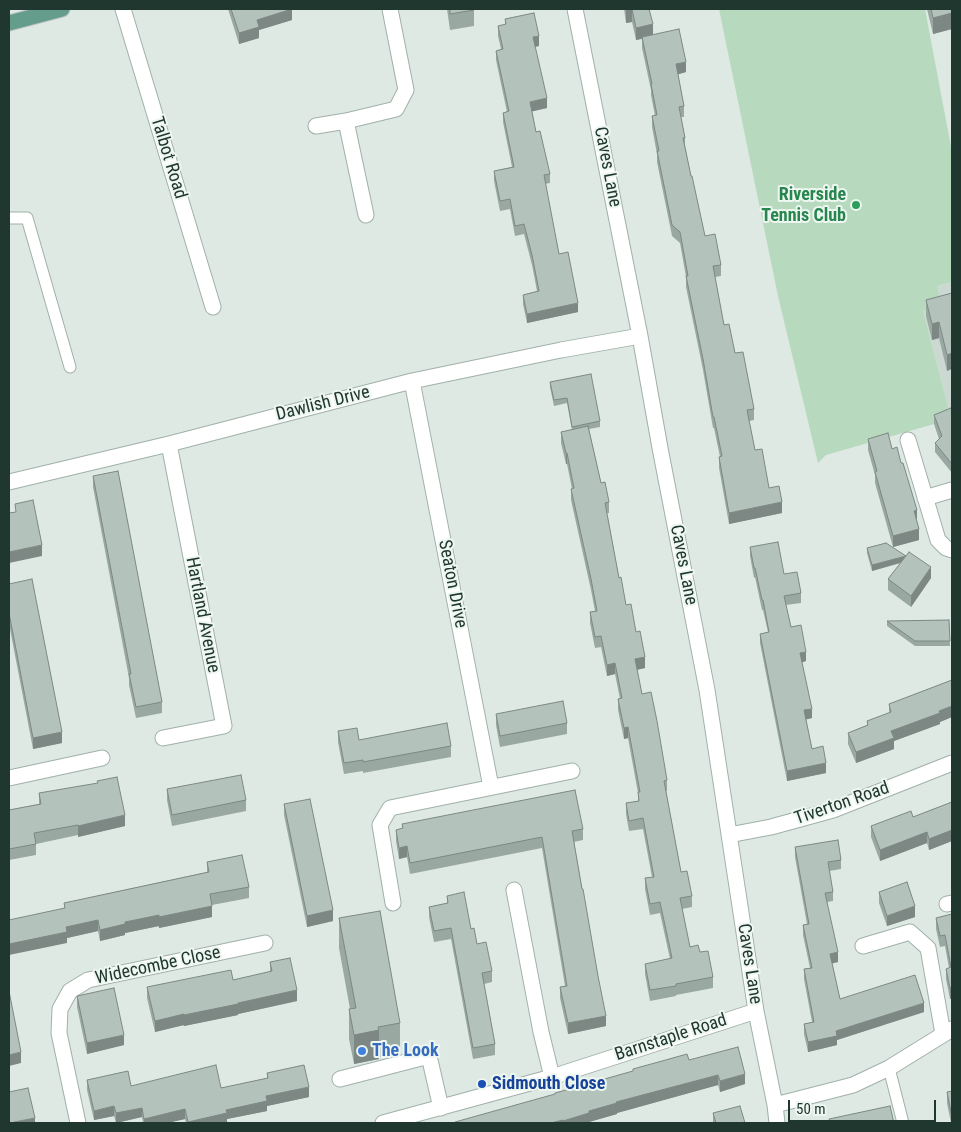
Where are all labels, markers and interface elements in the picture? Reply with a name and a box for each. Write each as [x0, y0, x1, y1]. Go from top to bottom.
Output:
street label: Talbot Road [145, 114, 191, 202]
street label: Caves Lane [589, 125, 625, 209]
place label: Riverside Tennis Club [761, 184, 846, 226]
marker: Riverside Tennis Club [850, 199, 862, 211]
street label: Dawlish Drive [274, 382, 372, 426]
street label: Caves Lane [665, 523, 701, 607]
street label: Seaton Drive [433, 538, 471, 630]
street label: Hartland Avenue [180, 555, 224, 675]
street label: Tiverton Road [792, 778, 892, 830]
street label: Caves Lane [732, 922, 766, 1006]
street label: Widecombe Close [93, 942, 223, 990]
street label: Barnstaple Road [612, 1010, 730, 1066]
place label: The Look [372, 1040, 439, 1062]
marker: The Look [356, 1045, 368, 1057]
place label: Sidmouth Close [492, 1073, 605, 1095]
marker: Sidmouth Close [476, 1078, 488, 1090]
scale bar [791, 1090, 938, 1122]
text: 50 m [796, 1100, 826, 1118]

